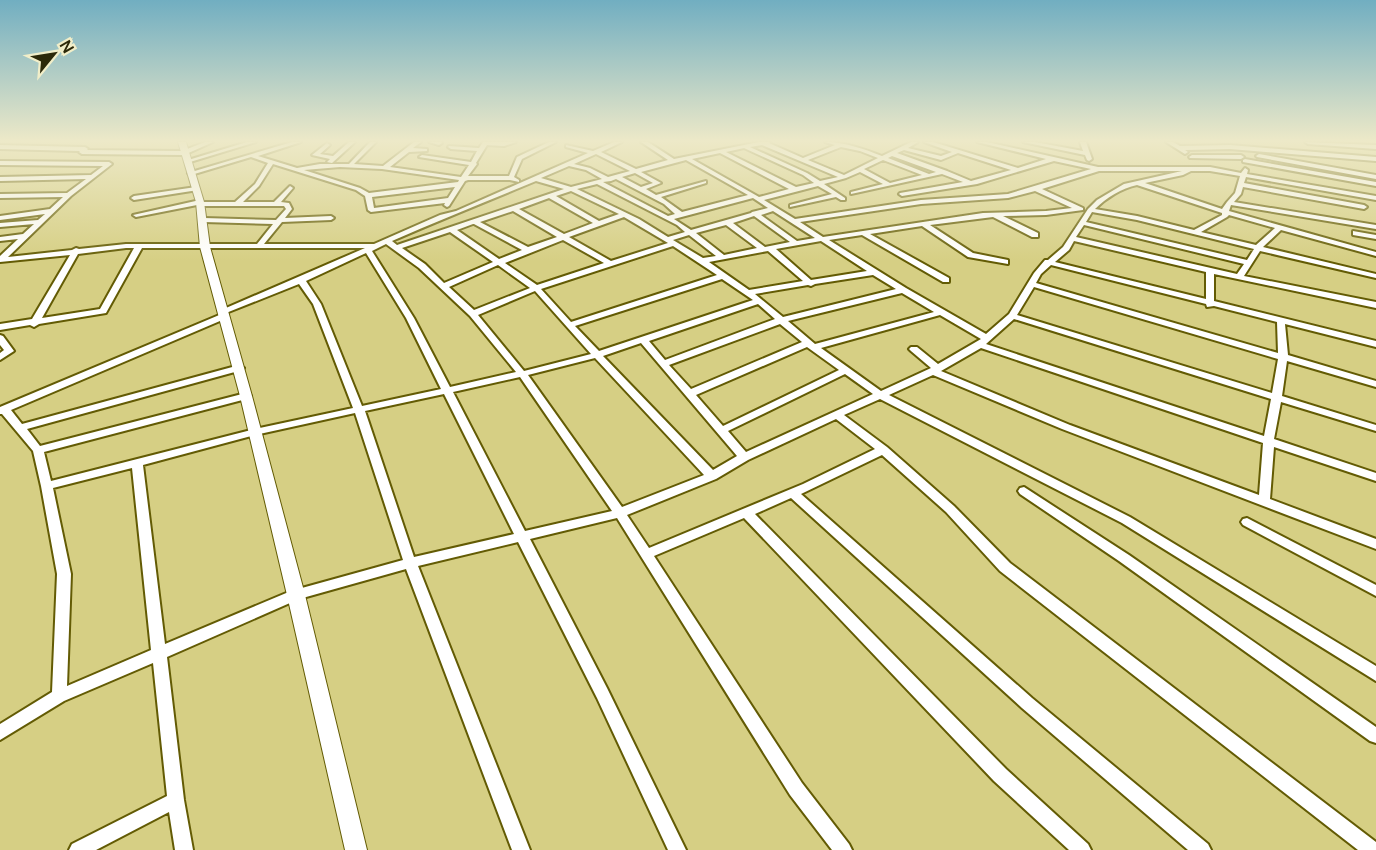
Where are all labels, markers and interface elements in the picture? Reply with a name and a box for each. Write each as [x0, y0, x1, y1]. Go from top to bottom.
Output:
north arrow [24, 24, 84, 84]
text: N [55, 36, 79, 57]

